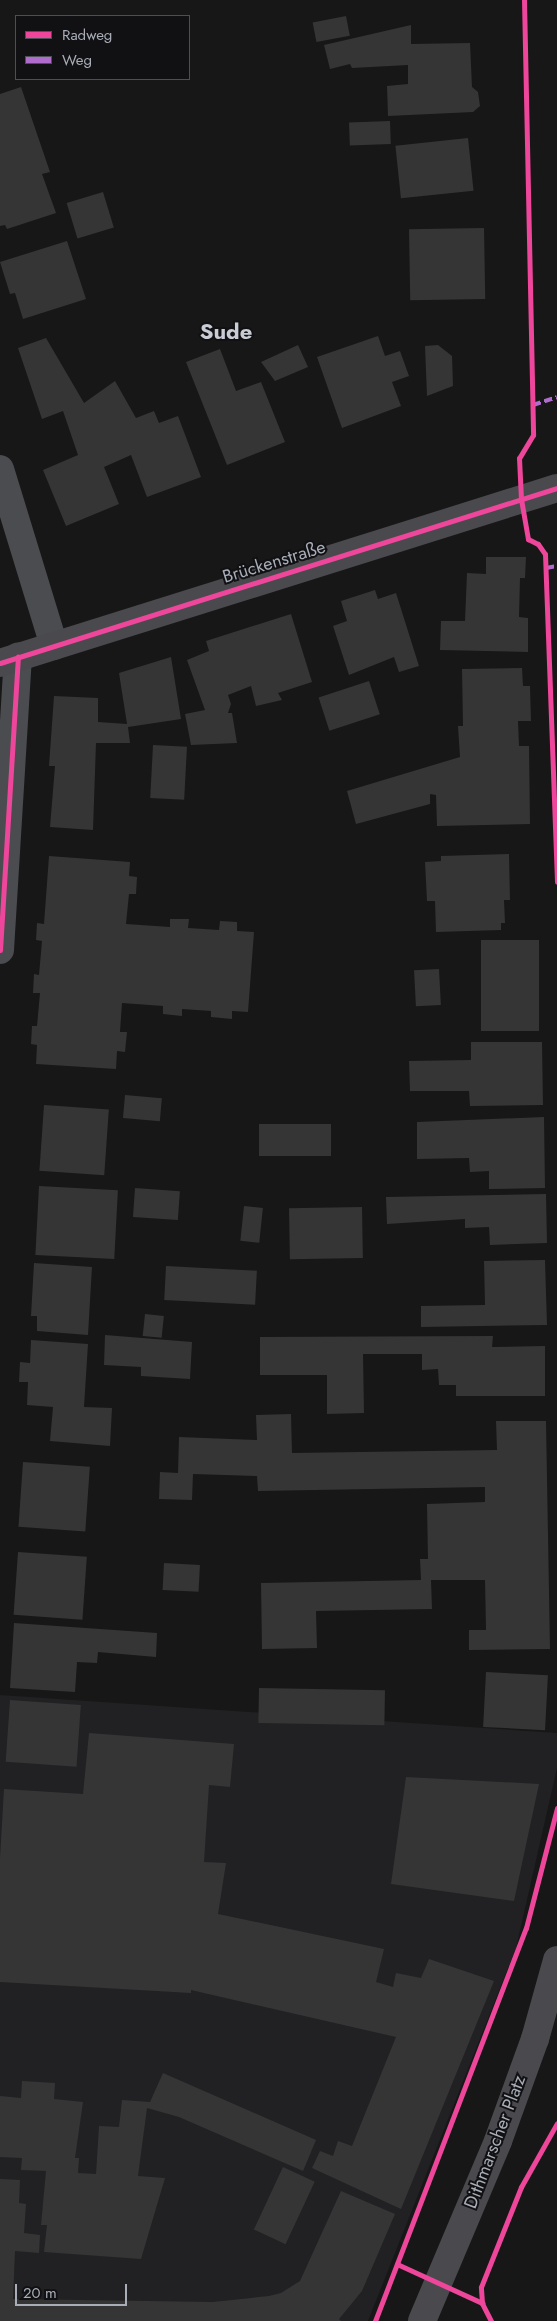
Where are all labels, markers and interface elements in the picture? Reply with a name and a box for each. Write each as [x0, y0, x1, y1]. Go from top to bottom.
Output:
legend [15, 15, 190, 80]
text: Radweg [62, 24, 112, 46]
text: Weg [62, 49, 92, 71]
district label: Sude [200, 319, 252, 345]
street label: Brückenstraße [220, 536, 328, 588]
street label: Dithmarscher Platz [460, 2072, 530, 2212]
scale bar [18, 2274, 130, 2306]
text: 20 m [23, 2282, 57, 2304]

